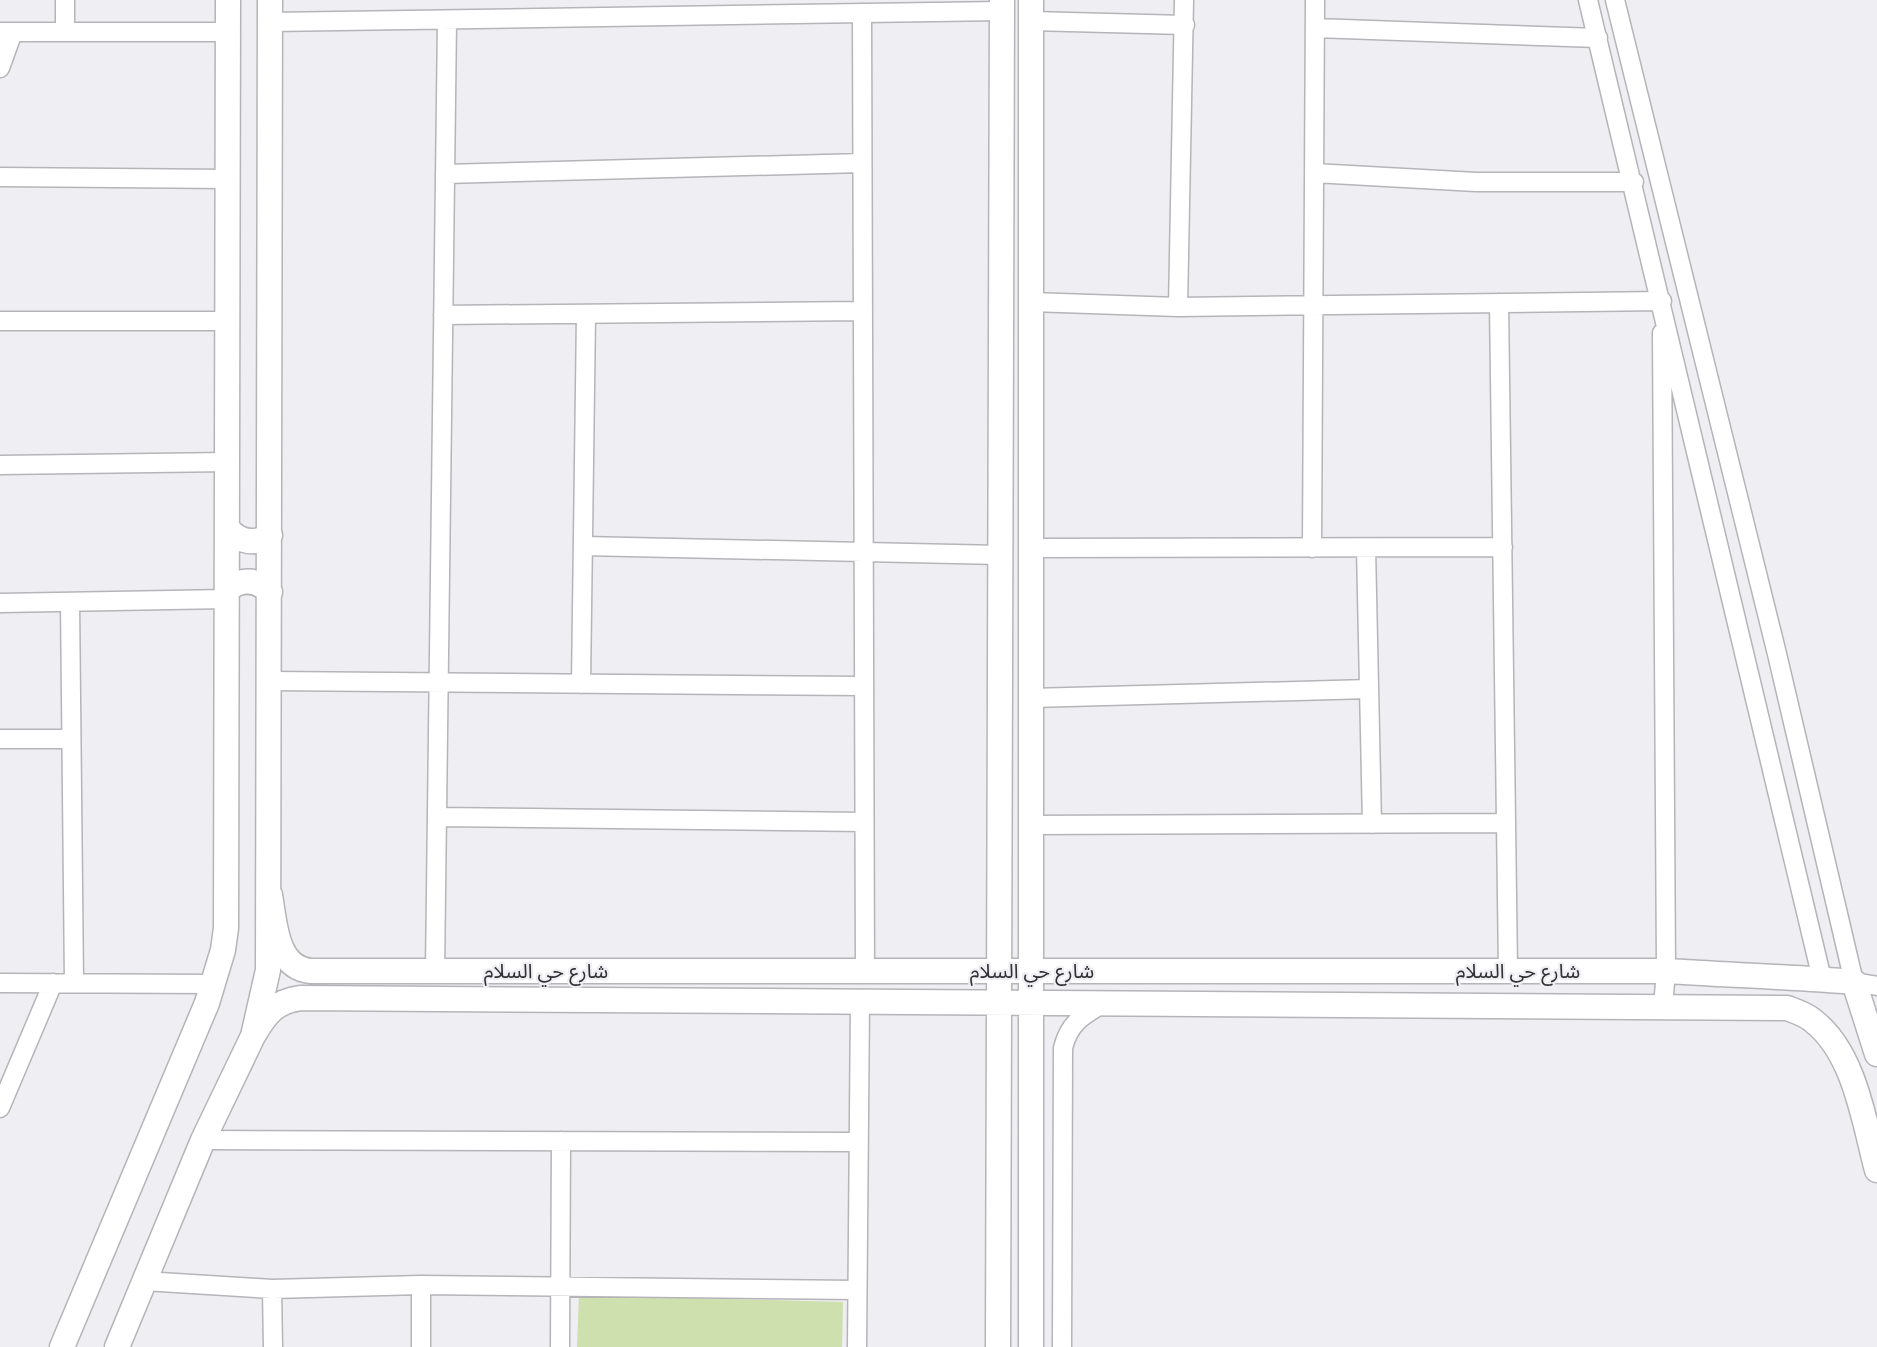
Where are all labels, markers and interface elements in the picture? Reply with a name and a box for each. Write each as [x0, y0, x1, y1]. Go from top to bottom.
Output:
street label: شارع حي السلام [484, 959, 608, 987]
street label: شارع حي السلام [970, 959, 1094, 987]
street label: شارع حي السلام [1456, 959, 1580, 987]

